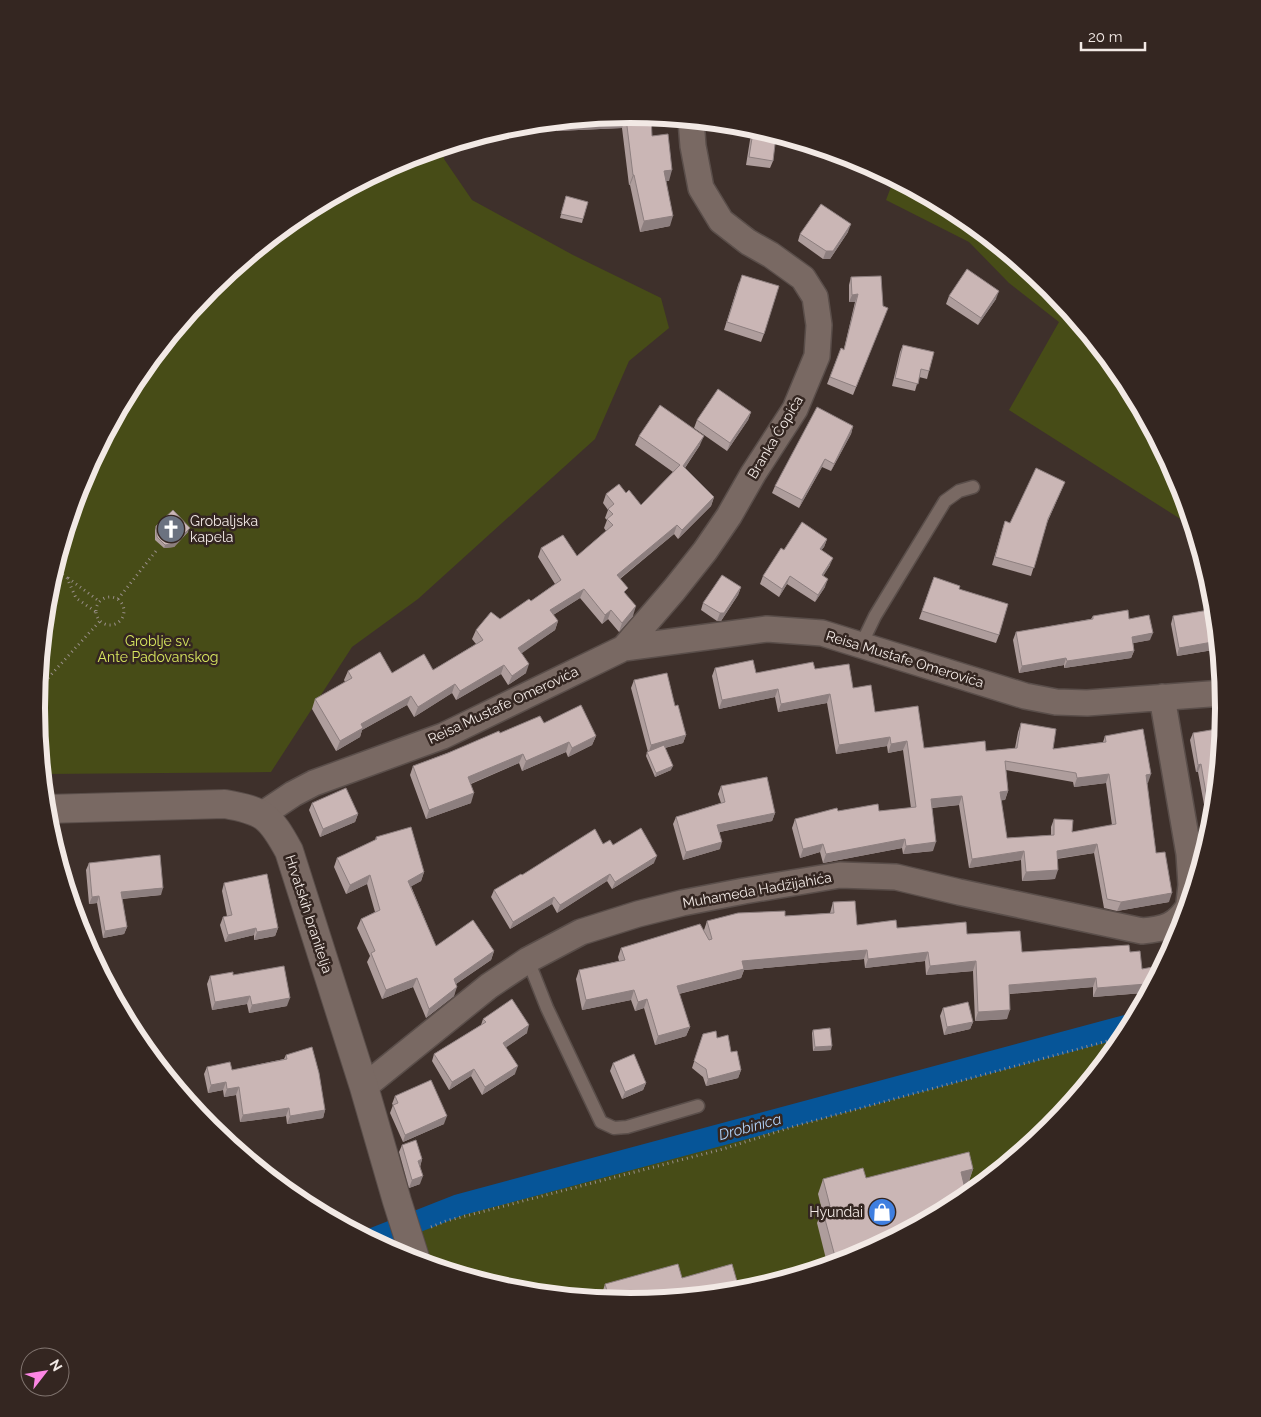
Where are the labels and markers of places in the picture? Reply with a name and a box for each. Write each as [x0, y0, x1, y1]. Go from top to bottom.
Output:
place label: Grobaljska kapela [190, 513, 258, 545]
church icon: Grobaljska kapela [156, 514, 186, 544]
shop icon: Hyundai [867, 1197, 897, 1227]
place label: Hyundai [809, 1204, 863, 1220]

